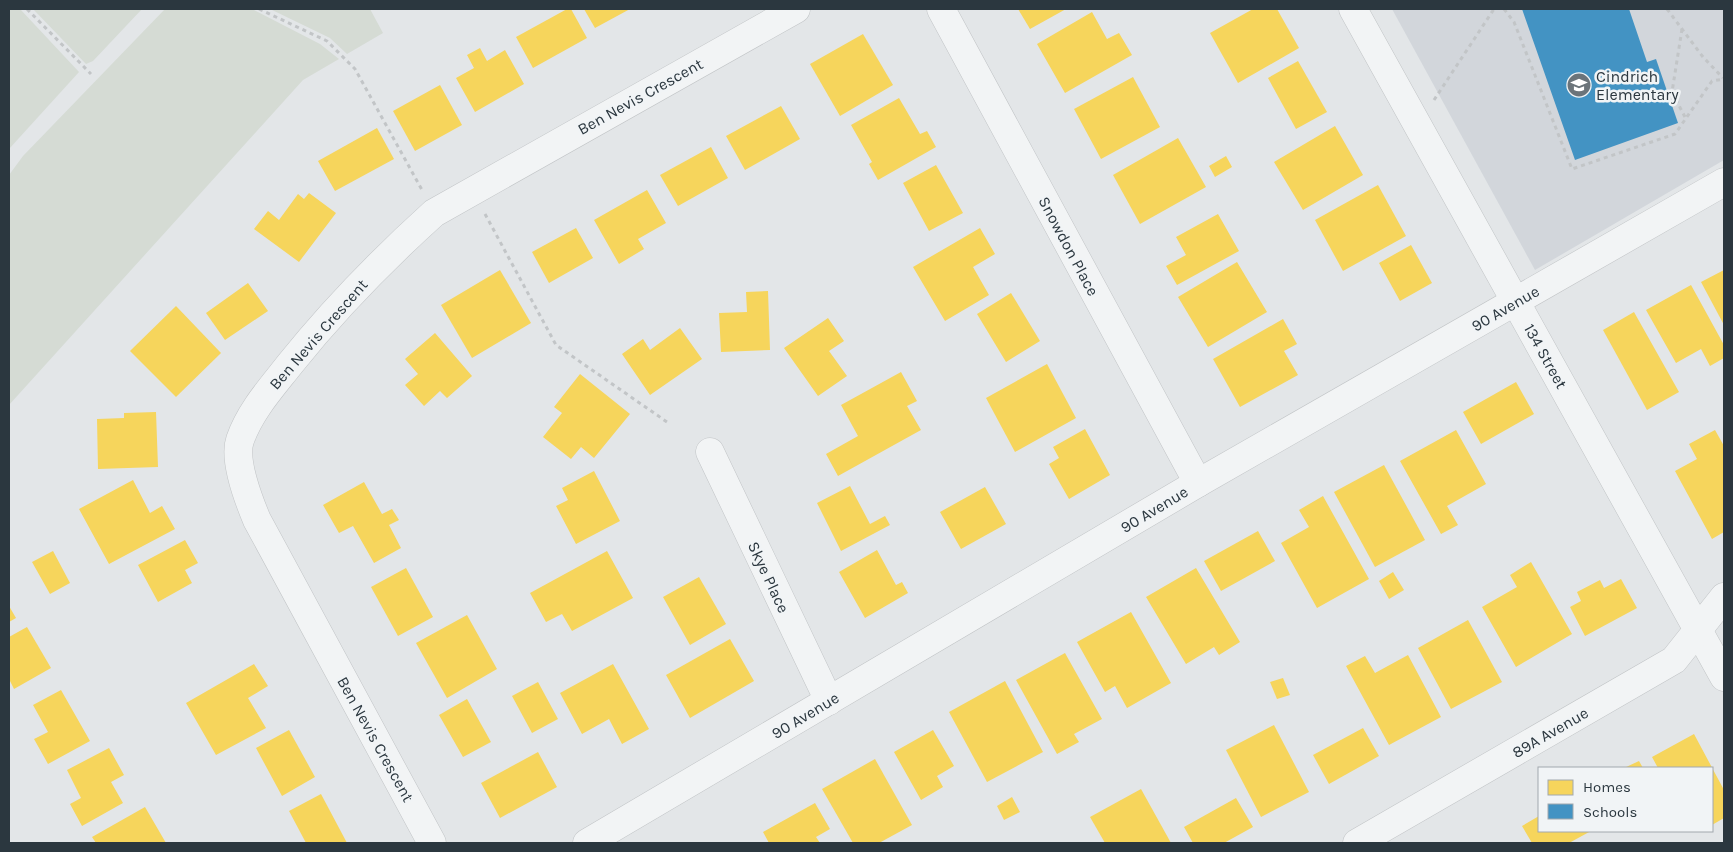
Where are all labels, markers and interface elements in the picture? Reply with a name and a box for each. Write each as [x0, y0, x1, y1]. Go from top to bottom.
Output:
street label: Ben Nevis Crescent [574, 54, 706, 139]
place label: Cindrich Elementary [1596, 67, 1679, 104]
school or university icon: Cindrich Elementary [1566, 72, 1592, 98]
street label: Snowdon Place [1034, 193, 1103, 299]
street label: Ben Nevis Crescent [265, 275, 372, 393]
street label: 90 Avenue [1468, 281, 1543, 335]
street label: 134 Street [1520, 320, 1571, 392]
street label: 90 Avenue [1117, 482, 1191, 537]
street label: Skye Place [744, 539, 793, 616]
street label: Ben Nevis Crescent [333, 673, 418, 805]
street label: 90 Avenue [768, 688, 842, 743]
street label: 89A Avenue [1509, 703, 1592, 762]
legend [1538, 767, 1713, 832]
text: Homes [1583, 778, 1631, 796]
text: Schools [1583, 803, 1637, 821]

